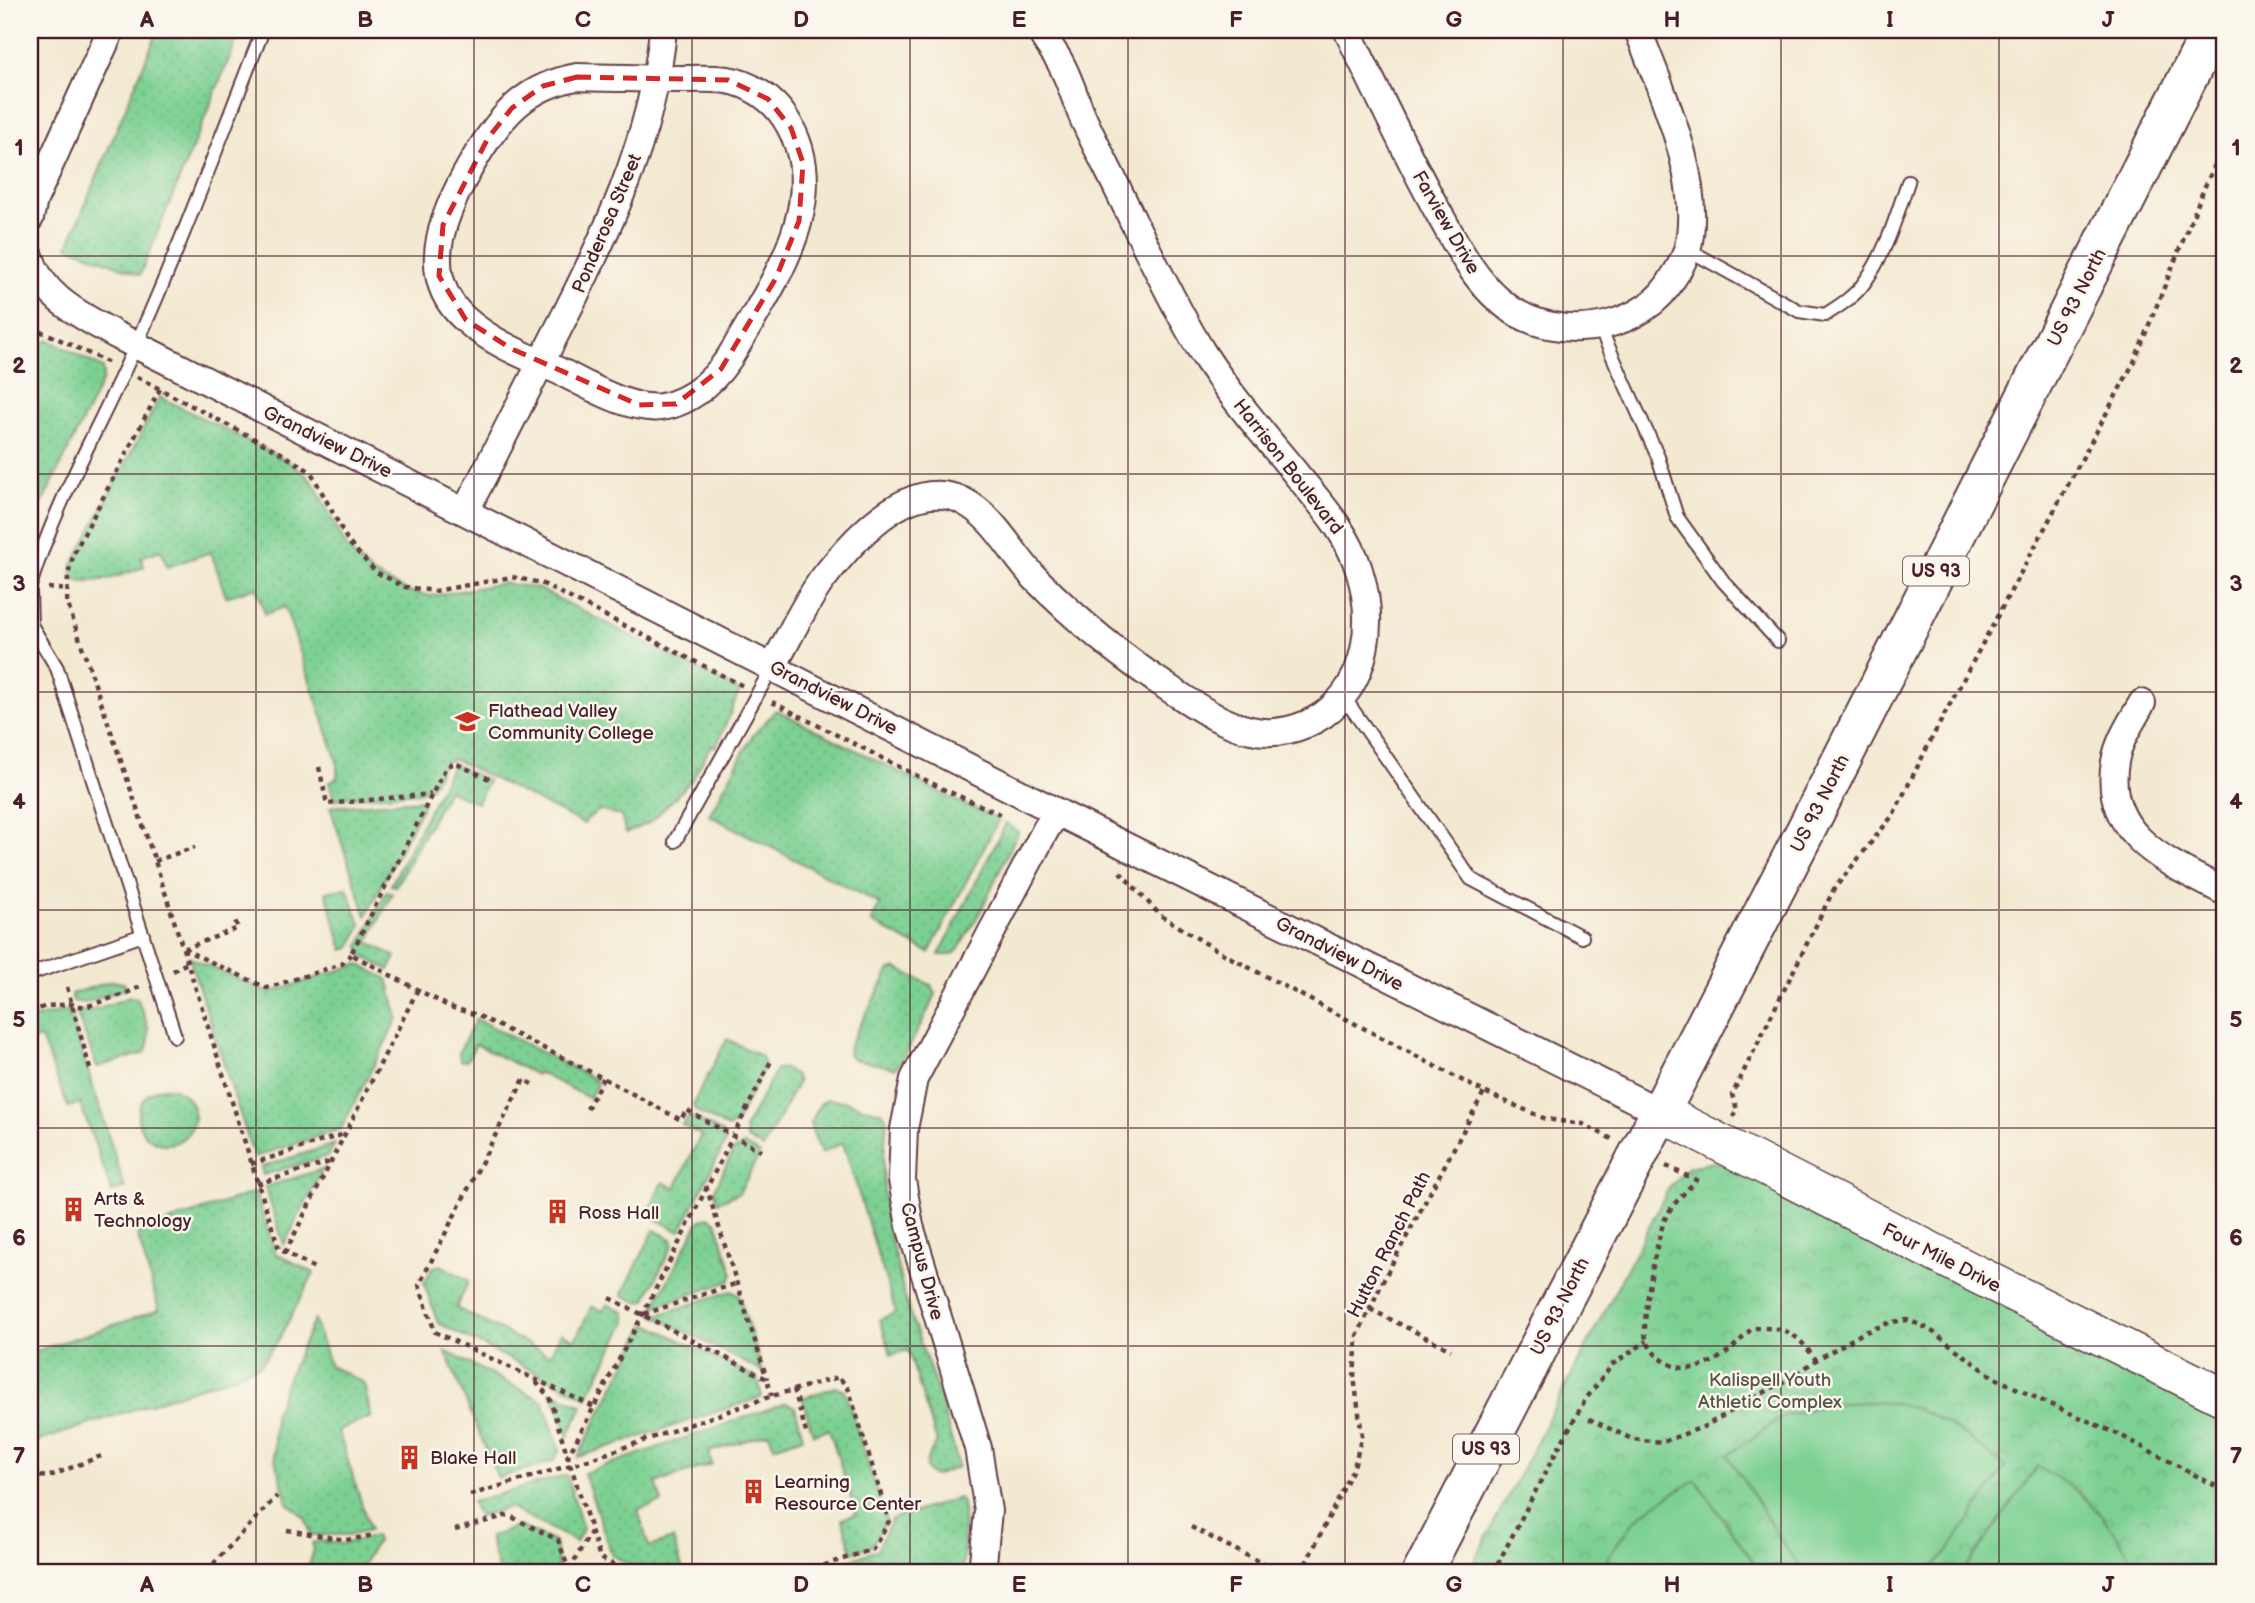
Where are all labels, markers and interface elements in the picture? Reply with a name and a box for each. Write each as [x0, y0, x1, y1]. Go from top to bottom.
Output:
text: A [139, 6, 155, 34]
text: B [357, 6, 373, 34]
text: C [575, 6, 591, 34]
text: D [793, 6, 809, 34]
text: E [1012, 6, 1027, 34]
text: F [1229, 6, 1243, 34]
text: G [1446, 6, 1463, 34]
text: H [1663, 6, 1681, 34]
text: I [1886, 6, 1894, 34]
text: J [2102, 6, 2115, 34]
text: 1 [14, 134, 24, 162]
text: 1 [2231, 134, 2241, 162]
street label: Ponderosa Street [568, 150, 647, 297]
street label: Farview Drive [1407, 167, 1485, 279]
street label: US 93 North [2043, 245, 2112, 350]
text: 2 [12, 352, 26, 380]
text: 2 [2229, 352, 2243, 380]
street label: Harrison Boulevard [1228, 395, 1348, 539]
street label: Grandview Drive [259, 401, 396, 483]
road number: US 93 [1903, 556, 1969, 586]
text: 3 [12, 570, 26, 598]
text: 3 [2229, 570, 2243, 598]
street label: Grandview Drive [766, 656, 901, 740]
place label: Flathead Valley Community College [488, 700, 654, 745]
school or university icon: Flathead Valley Community College [454, 707, 482, 735]
street label: US 93 North [1786, 751, 1855, 856]
text: 4 [12, 788, 26, 816]
text: 4 [2229, 788, 2243, 816]
street label: Grandview Drive [1272, 912, 1407, 996]
text: 5 [12, 1006, 26, 1034]
text: 5 [2229, 1006, 2243, 1034]
street label: Hutton Ranch Path [1342, 1168, 1436, 1322]
place label: Arts & Technology [94, 1188, 192, 1233]
building icon: Arts & Technology [60, 1195, 88, 1223]
building icon: Ross Hall [544, 1198, 572, 1226]
street label: Campus Drive [895, 1200, 948, 1323]
place label: Ross Hall [578, 1202, 659, 1225]
street label: Four Mile Drive [1878, 1219, 2004, 1298]
text: 6 [12, 1224, 26, 1252]
text: 6 [2229, 1224, 2243, 1252]
street label: US 93 North [1526, 1254, 1595, 1359]
park label: Kalispell Youth Athletic Complex [1698, 1369, 1842, 1414]
road number: US 93 [1453, 1434, 1519, 1464]
text: 7 [13, 1442, 26, 1470]
text: 7 [2230, 1442, 2243, 1470]
building icon: Blake Hall [396, 1443, 424, 1471]
place label: Blake Hall [430, 1447, 516, 1470]
place label: Learning Resource Center [774, 1471, 922, 1516]
building icon: Learning Resource Center [740, 1478, 768, 1506]
text: A [139, 1571, 155, 1599]
text: B [357, 1571, 373, 1599]
text: C [575, 1571, 591, 1599]
text: D [793, 1571, 809, 1599]
text: E [1012, 1571, 1027, 1599]
text: F [1229, 1571, 1243, 1599]
text: G [1446, 1571, 1463, 1599]
text: H [1663, 1571, 1681, 1599]
text: I [1886, 1571, 1894, 1599]
text: J [2102, 1571, 2115, 1599]

